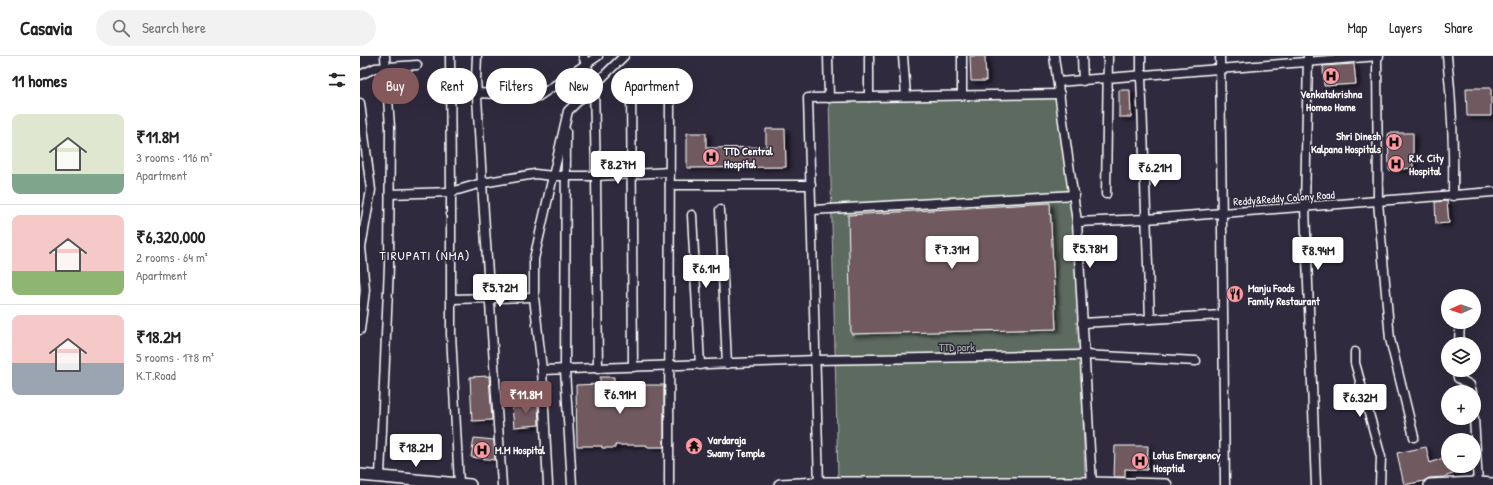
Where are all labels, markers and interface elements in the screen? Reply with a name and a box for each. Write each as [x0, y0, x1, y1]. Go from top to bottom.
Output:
search box [96, 10, 376, 46]
text: Casavia [20, 15, 72, 41]
icon: search [110, 17, 132, 39]
text: Search here [142, 17, 206, 38]
text: Map [1347, 18, 1367, 37]
text: Layers [1389, 18, 1422, 37]
text: Share [1444, 18, 1473, 37]
hospital icon: Venkatakrishna Homeo Home [1321, 66, 1341, 86]
chip: Buy [372, 68, 419, 104]
chip: Rent [427, 68, 478, 104]
chip: Filters [486, 68, 547, 104]
chip: New [555, 68, 603, 104]
chip: Apartment [611, 68, 693, 104]
text: 11 homes [12, 69, 67, 92]
icon: filters [326, 69, 348, 91]
place label: Venkatakrishna Homeo Home [1300, 87, 1363, 114]
text: ₹11.8M [136, 125, 179, 148]
place label: Shri Dinesh Kalpana Hospitals [1311, 129, 1382, 157]
icon: home [44, 130, 92, 178]
hospital icon: Shri Dinesh Kalpana Hospitals [1384, 132, 1404, 152]
place label: TTD Central Hospital [723, 144, 774, 172]
hospital icon: TTD Central Hospital [701, 147, 721, 167]
text: 3 rooms · 116 m² [136, 148, 212, 166]
pin: ₹8.27M [585, 151, 651, 185]
place label: R.K. City Hospital [1409, 151, 1444, 179]
pin: ₹6.21M [1122, 154, 1188, 188]
hospital icon: R.K. City Hospital [1386, 154, 1406, 174]
text: ₹8.27M [600, 155, 636, 173]
text: ₹6.21M [1138, 158, 1172, 176]
text: Apartment [136, 166, 187, 184]
street label: Reddy&Reddy Colony Road [1233, 187, 1336, 209]
text: ₹6,320,000 [136, 225, 205, 248]
icon: home [44, 231, 92, 279]
pin: ₹5.78M [1057, 235, 1123, 269]
pin: ₹7.31M [919, 236, 985, 270]
pin: ₹8.94M [1285, 237, 1351, 271]
text: ₹5.78M [1072, 239, 1108, 257]
text: ₹7.31M [935, 240, 969, 258]
text: ₹8.94M [1301, 241, 1335, 259]
district label: TIRUPATI (NMA) [380, 246, 471, 264]
text: 2 rooms · 64 m² [136, 248, 208, 266]
pin: ₹6.1M [678, 255, 734, 289]
text: ₹6.1M [692, 259, 720, 277]
text: Apartment [136, 266, 187, 284]
pin: ₹5.72M [467, 274, 533, 308]
text: ₹5.72M [482, 278, 518, 296]
place label: Manju Foods Family Restaurant [1247, 281, 1321, 309]
restaurant icon: Manju Foods Family Restaurant [1225, 284, 1245, 304]
north arrow [1441, 289, 1481, 329]
map controls [1441, 289, 1481, 473]
text: ₹18.2M [136, 325, 181, 348]
icon: home [44, 331, 92, 379]
button: layers [1441, 337, 1481, 377]
park label: TTD park [939, 340, 975, 354]
text: 5 rooms · 178 m² [136, 348, 214, 366]
text: K.T.Road [136, 366, 176, 384]
pin: ₹11.8M [493, 381, 559, 415]
pin: ₹6.91M [587, 381, 653, 415]
pin: ₹6.32M [1327, 384, 1393, 418]
text: ₹11.8M [509, 385, 543, 403]
text: ₹6.91M [604, 385, 636, 403]
button: + [1441, 385, 1481, 425]
text: ₹6.32M [1342, 388, 1378, 406]
place label: Vardaraja Swamy Temple [707, 433, 766, 461]
button: − [1441, 433, 1481, 473]
pin: ₹18.2M [383, 434, 449, 468]
temple icon: Vardaraja Swamy Temple [684, 436, 704, 456]
text: ₹18.2M [399, 438, 433, 456]
hospital icon: M.M Hospital [472, 440, 492, 460]
place label: M.M Hospital [495, 443, 546, 458]
place label: Lotus Emergency Hosptial [1153, 448, 1221, 476]
hospital icon: Lotus Emergency Hosptial [1130, 451, 1150, 471]

